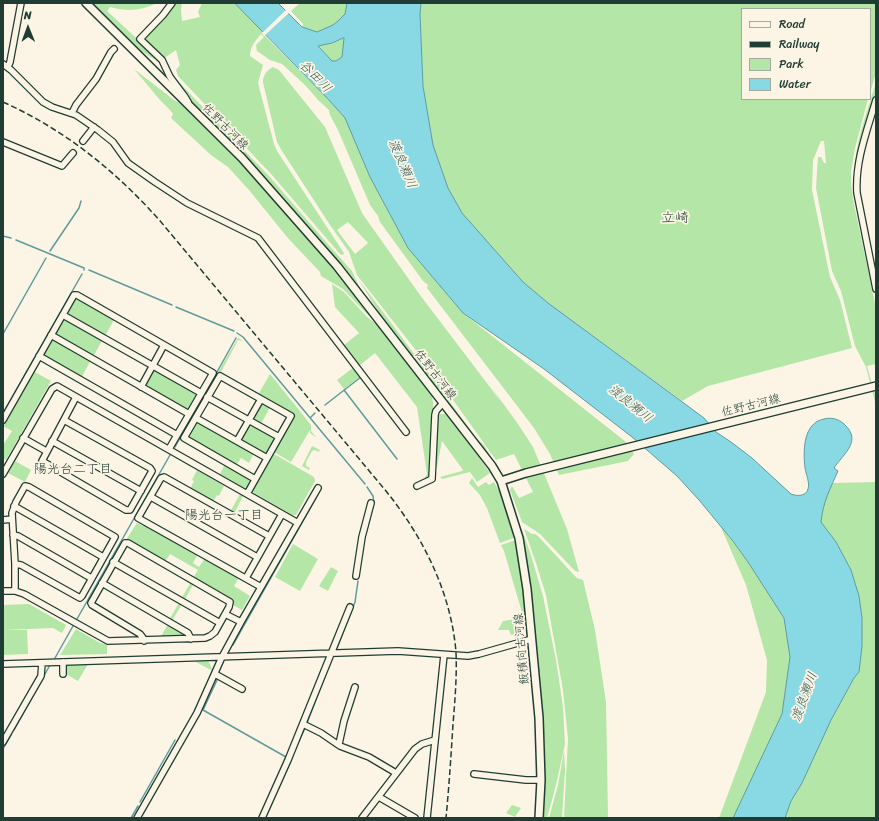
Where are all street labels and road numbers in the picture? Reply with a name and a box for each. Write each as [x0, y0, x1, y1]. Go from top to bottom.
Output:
street label: 佐野古河線 [199, 101, 251, 153]
street label: 佐野古河線 [411, 347, 459, 403]
street label: 佐野古河線 [720, 392, 782, 420]
street label: 飯積向古河線 [512, 613, 532, 685]

